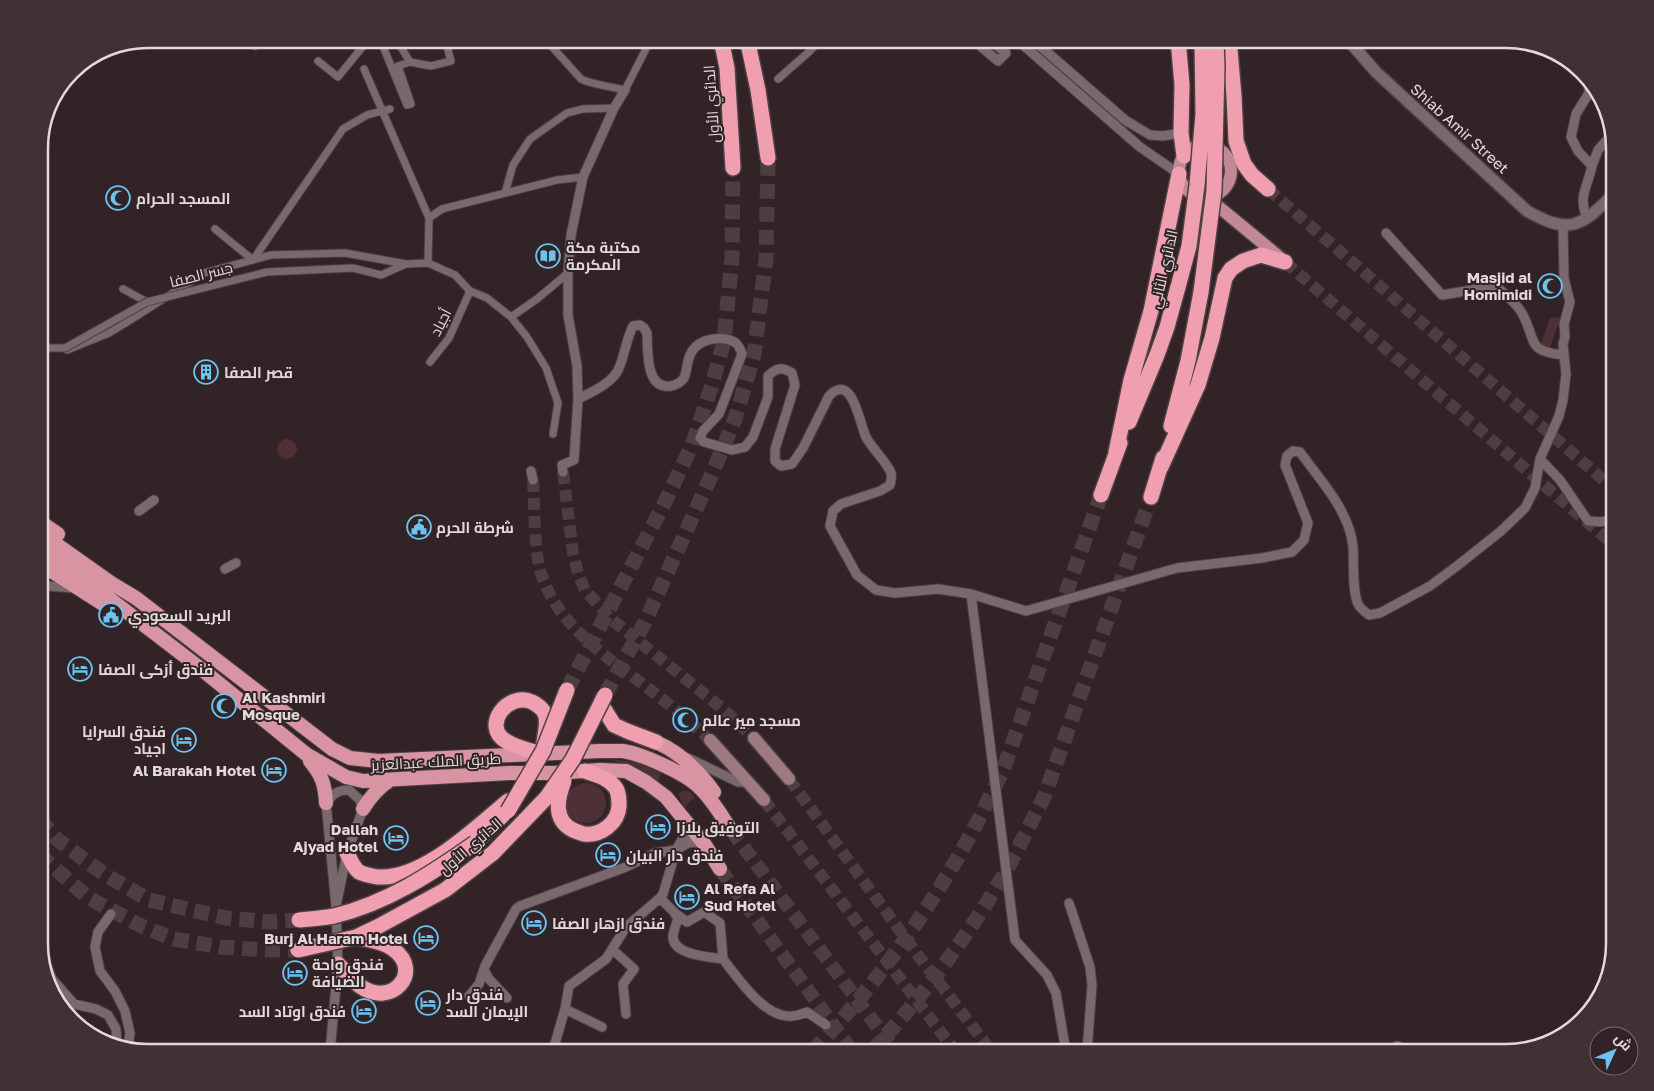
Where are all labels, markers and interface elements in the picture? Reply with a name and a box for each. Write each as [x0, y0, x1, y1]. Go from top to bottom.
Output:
street label: الدائري الأول [699, 64, 727, 143]
street label: Shiab Amir Street [1407, 79, 1513, 177]
mosque icon: المسجد الحرام [105, 185, 131, 211]
place label: المسجد الحرام [136, 189, 230, 209]
street label: الدائري الثاني [1145, 228, 1185, 311]
place label: مكتبة مكة المكرمة [566, 238, 640, 274]
library icon: مكتبة مكة المكرمة [535, 243, 561, 269]
street label: جسر الصفا [168, 258, 235, 291]
place label: Masjid al Homimidi [1464, 268, 1532, 303]
mosque icon: Masjid al Homimidi [1537, 273, 1563, 299]
street label: أجياد [426, 305, 454, 339]
building icon: قصر الصفا [193, 359, 219, 385]
place label: قصر الصفا [224, 363, 293, 382]
public building icon: شرطة الحرم [406, 514, 432, 540]
place label: شرطة الحرم [436, 518, 514, 538]
public building icon: البريد السعودي [98, 602, 124, 628]
place label: البريد السعودي [128, 606, 231, 628]
hotel icon: فندق أزكى الصفا [67, 656, 93, 682]
place label: فندق أزكى الصفا [98, 660, 213, 679]
place label: Al Kashmiri Mosque [242, 688, 325, 723]
mosque icon: Al Kashmiri Mosque [211, 693, 237, 719]
mosque icon: مسجد مير عالم [672, 707, 698, 733]
place label: مسجد مير عالم [702, 711, 801, 731]
place label: فندق السرايا اجياد [82, 722, 166, 757]
hotel icon: فندق السرايا اجياد [171, 727, 197, 753]
street label: طريق الملك عبدالعزيز [370, 749, 502, 775]
hotel icon: Al Barakah Hotel [261, 757, 287, 783]
place label: Al Barakah Hotel [133, 761, 256, 779]
street label: الدائري الأول [435, 814, 508, 881]
hotel icon: التوفيق بلازا [645, 814, 671, 840]
place label: التوفيق بلازا [676, 818, 760, 837]
place label: Dallah Ajyad Hotel [293, 820, 378, 855]
hotel icon: Dallah Ajyad Hotel [383, 825, 409, 851]
hotel icon: فندق دار البيان [595, 842, 621, 868]
place label: فندق دار البيان [626, 846, 723, 865]
place label: Al Refa Al Sud Hotel [704, 879, 776, 914]
hotel icon: Al Refa Al Sud Hotel [674, 884, 700, 910]
hotel icon: فندق ازهار الصفا [521, 910, 547, 936]
place label: فندق ازهار الصفا [552, 914, 665, 933]
hotel icon: Burj Al Haram Hotel [413, 925, 439, 951]
place label: Burj Al Haram Hotel [264, 929, 408, 947]
place label: فندق واحة الضيافة [312, 955, 384, 990]
hotel icon: فندق واحة الضيافة [282, 960, 308, 986]
place label: فندق دار الإيمان السد [445, 985, 528, 1022]
hotel icon: فندق دار الإيمان السد [415, 990, 441, 1016]
hotel icon: فندق اوتاد السد [351, 998, 377, 1024]
place label: فندق اوتاد السد [239, 1002, 346, 1021]
north arrow [1589, 1026, 1639, 1076]
text: ش [1611, 1029, 1636, 1055]

